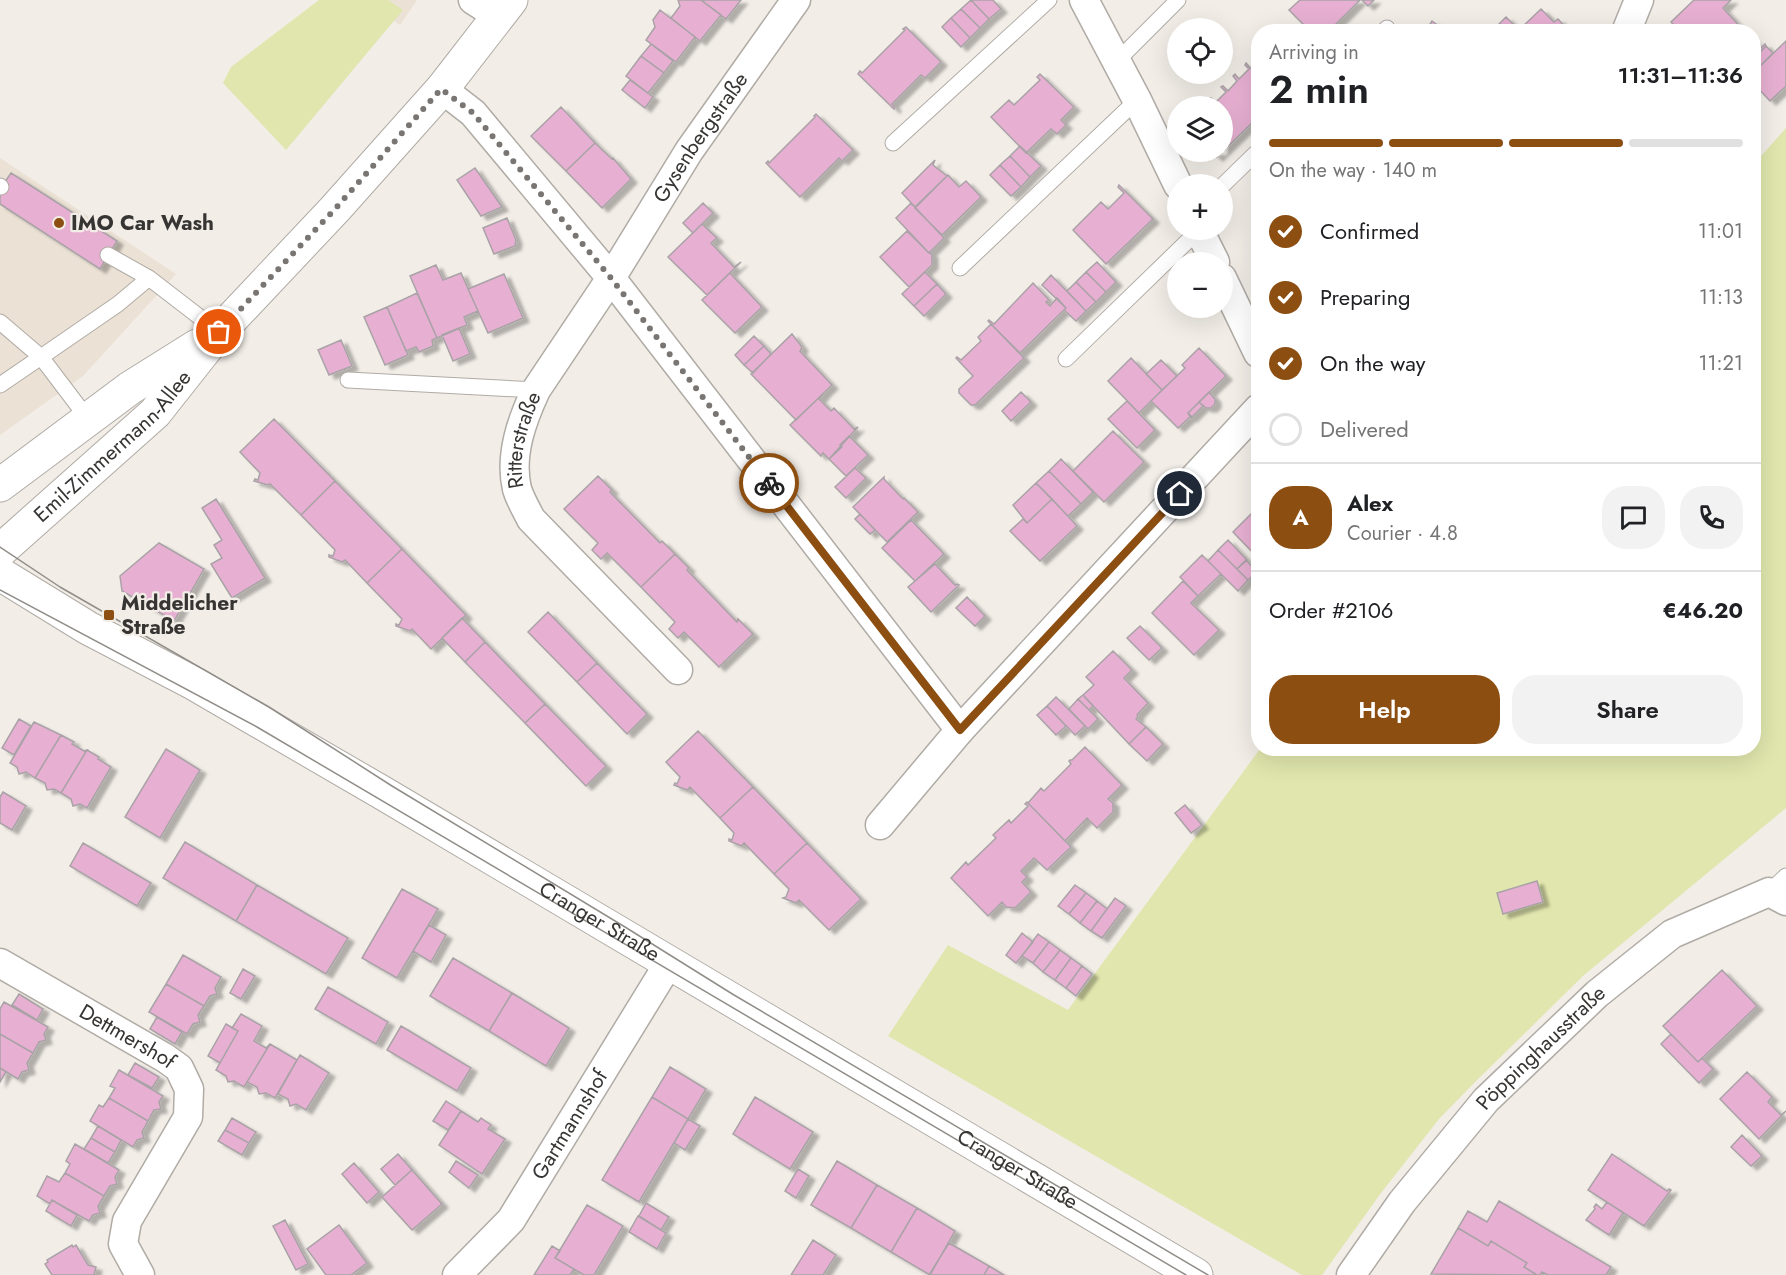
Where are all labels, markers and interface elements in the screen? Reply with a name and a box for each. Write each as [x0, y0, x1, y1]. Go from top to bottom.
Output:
map controls [1167, 18, 1233, 318]
button: locate [1167, 18, 1233, 84]
text: Arriving in [1269, 38, 1359, 67]
text: 11:31–11:36 [1618, 59, 1743, 91]
text: 2 min [1269, 61, 1369, 118]
street label: Gysenbergstraße [646, 66, 755, 208]
button: layers [1167, 96, 1233, 162]
text: On the way · 140 m [1269, 156, 1437, 185]
button: + [1167, 174, 1233, 240]
place label: IMO Car Wash [71, 208, 214, 238]
icon: check [1269, 215, 1302, 248]
text: Confirmed [1320, 215, 1419, 247]
marker: IMO Car Wash [52, 216, 66, 230]
text: 11:01 [1698, 217, 1743, 246]
button: − [1167, 252, 1233, 318]
icon: check [1269, 281, 1302, 314]
text: Preparing [1320, 281, 1411, 313]
text: 11:13 [1699, 283, 1743, 312]
pin [193, 306, 244, 357]
icon: bag [202, 315, 235, 348]
icon: check [1269, 347, 1302, 380]
text: On the way [1320, 347, 1425, 379]
text: 11:21 [1699, 349, 1743, 378]
street label: Emil-Zimmermann-Allee [27, 364, 198, 529]
street label: Ritterstraße [500, 386, 548, 491]
text: Delivered [1320, 413, 1409, 445]
courier [739, 453, 799, 513]
icon: bike [753, 467, 786, 500]
pin [1154, 468, 1205, 519]
icon: home [1163, 477, 1196, 510]
button: chat [1602, 486, 1665, 549]
button: phone [1680, 486, 1743, 549]
text: Alex [1347, 487, 1393, 519]
text: A [1292, 501, 1309, 533]
text: Courier · 4.8 [1347, 519, 1458, 548]
place label: Middelicher Straße [121, 588, 238, 642]
text: Order #2106 [1269, 594, 1394, 626]
text: €46.20 [1662, 594, 1743, 626]
marker: Middelicher Straße [102, 608, 116, 622]
button: Help [1269, 675, 1500, 744]
button: Share [1512, 675, 1743, 744]
street label: Cranger Straße [533, 874, 666, 969]
street label: Pöppinghausstraße [1469, 978, 1612, 1116]
street label: Dettmershof [74, 997, 183, 1077]
street label: Gartmannshof [524, 1063, 615, 1185]
street label: Cranger Straße [952, 1122, 1084, 1217]

